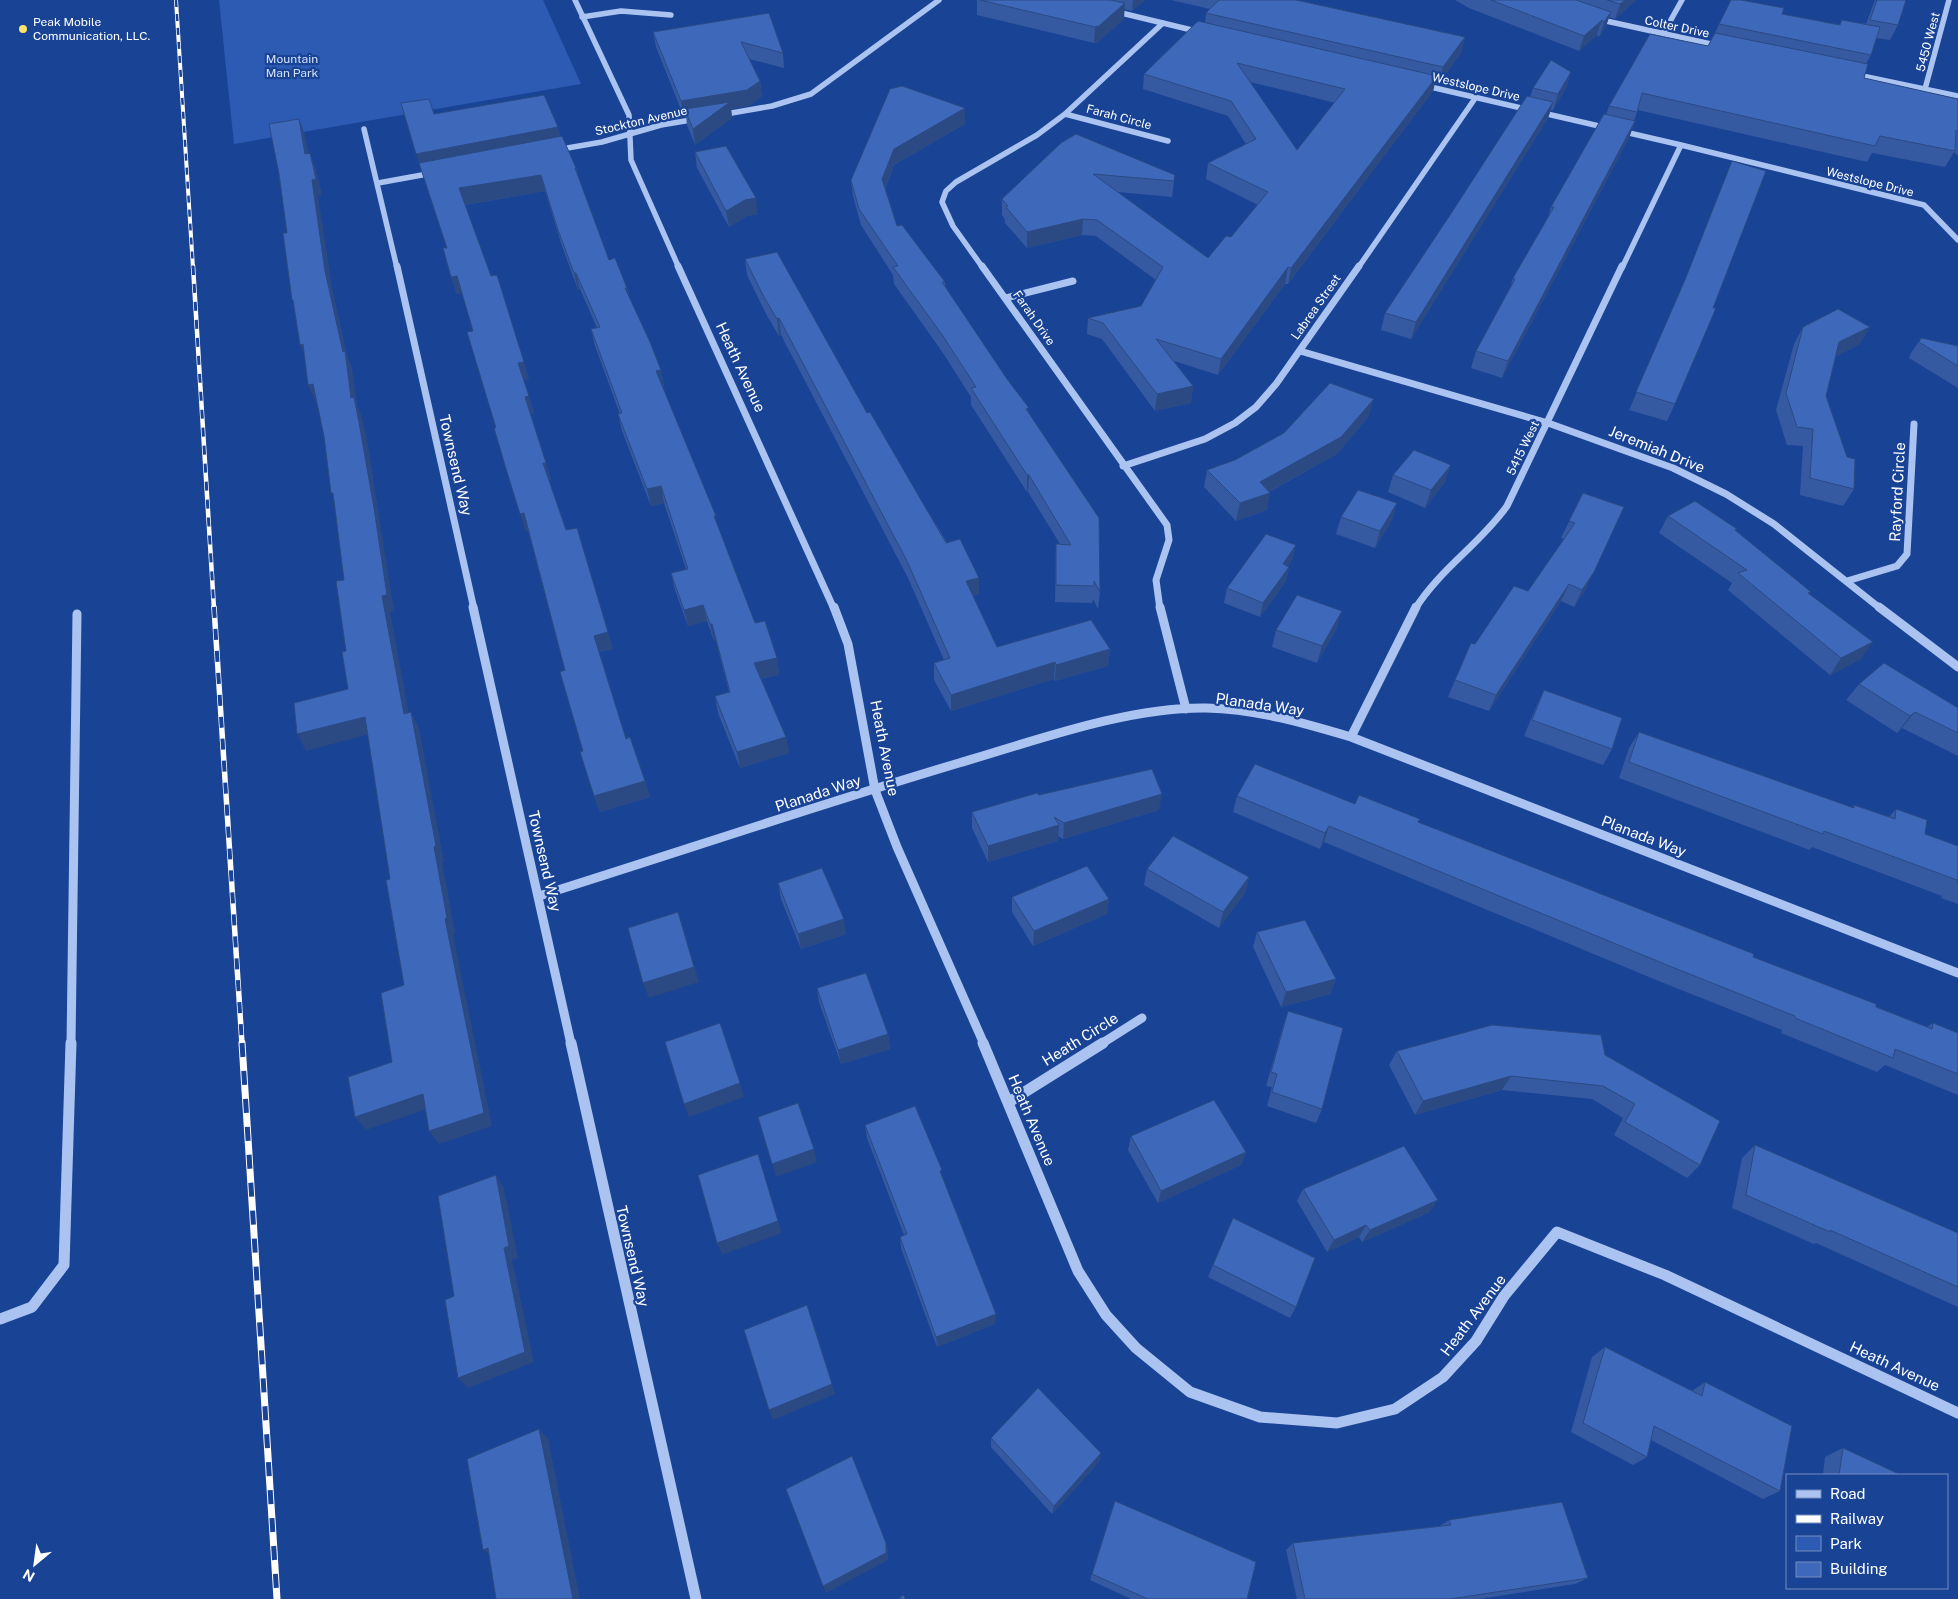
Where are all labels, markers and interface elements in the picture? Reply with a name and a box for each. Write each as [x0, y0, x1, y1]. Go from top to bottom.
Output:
street label: 5450 West [1913, 10, 1943, 73]
street label: Colter Drive [1643, 13, 1711, 41]
place label: Peak Mobile Communication, LLC. [33, 15, 150, 43]
marker: Peak Mobile Communication, LLC. [17, 23, 29, 35]
park label: Mountain Man Park [266, 52, 319, 80]
street label: Westslope Drive [1431, 70, 1522, 104]
street label: Farah Circle [1085, 102, 1153, 132]
street label: Stockton Avenue [593, 104, 689, 138]
street label: Westslope Drive [1825, 164, 1916, 200]
street label: Labrea Street [1288, 271, 1344, 342]
street label: Farah Drive [1010, 288, 1058, 348]
street label: Heath Avenue [713, 319, 769, 415]
street label: Townsend Way [436, 413, 476, 517]
street label: 5415 West [1504, 418, 1542, 477]
street label: Jeremiah Drive [1607, 422, 1707, 476]
street label: Rayford Circle [1886, 442, 1908, 542]
street label: Planada Way [1215, 689, 1305, 719]
street label: Heath Avenue [867, 699, 903, 797]
street label: Planada Way [773, 771, 863, 815]
street label: Townsend Way [525, 809, 565, 913]
street label: Planada Way [1599, 812, 1689, 860]
street label: Heath Circle [1039, 1009, 1121, 1069]
street label: Heath Avenue [1005, 1072, 1059, 1168]
street label: Townsend Way [613, 1204, 653, 1308]
street label: Heath Avenue [1437, 1271, 1509, 1359]
street label: Heath Avenue [1847, 1338, 1943, 1394]
legend [1786, 1474, 1948, 1589]
text: Road [1830, 1485, 1866, 1502]
text: Railway [1830, 1510, 1884, 1527]
text: Park [1830, 1535, 1862, 1552]
north arrow [10, 1539, 60, 1589]
text: Building [1830, 1560, 1888, 1577]
text: N [20, 1566, 37, 1585]

